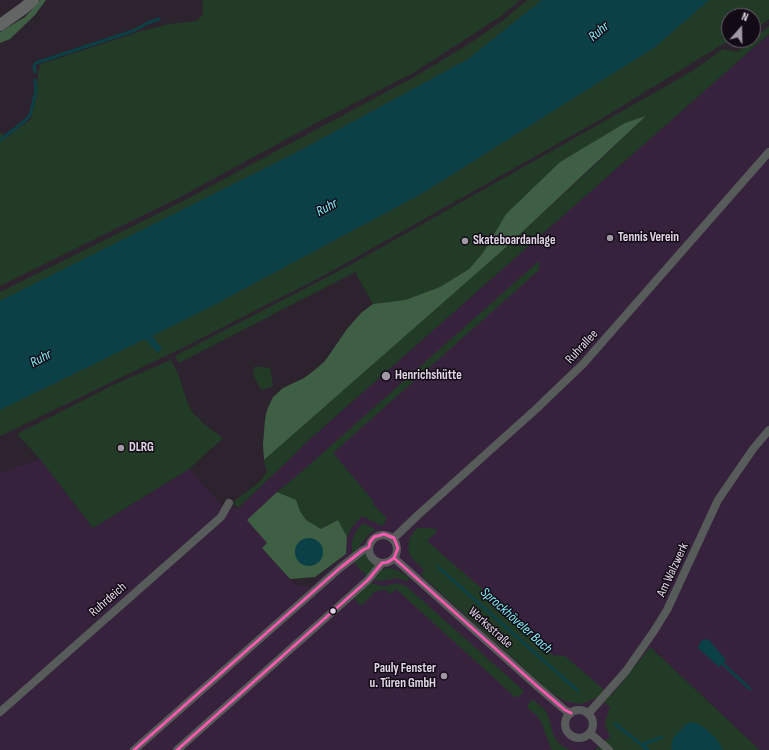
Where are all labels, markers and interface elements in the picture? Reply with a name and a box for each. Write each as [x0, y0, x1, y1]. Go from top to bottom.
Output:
north arrow [721, 8, 761, 48]
text: N [740, 10, 750, 24]
water label: Ruhr [585, 19, 613, 45]
water label: Ruhr [313, 195, 341, 221]
place label: Tennis Verein [618, 230, 679, 246]
place label: Skateboardanlage [473, 233, 556, 249]
marker: Tennis Verein [605, 233, 615, 243]
marker: Skateboardanlage [460, 236, 470, 246]
street label: Ruhrallee [562, 327, 602, 367]
water label: Ruhr [27, 346, 55, 372]
place label: Henrichshütte [395, 368, 462, 384]
marker: Henrichshütte [380, 370, 392, 382]
place label: DLRG [129, 440, 154, 456]
marker: DLRG [116, 443, 126, 453]
street label: Am Walzwerk [654, 541, 692, 599]
street label: Ruhrdeich [86, 580, 130, 620]
water label: Sprockhöveler Bach [477, 584, 555, 658]
street label: Werksstraße [465, 604, 515, 652]
unlabelled marker [328, 606, 338, 616]
place label: Pauly Fenster u. Türen GmbH [369, 661, 436, 692]
marker: Pauly Fenster u. Türen GmbH [439, 671, 449, 681]

